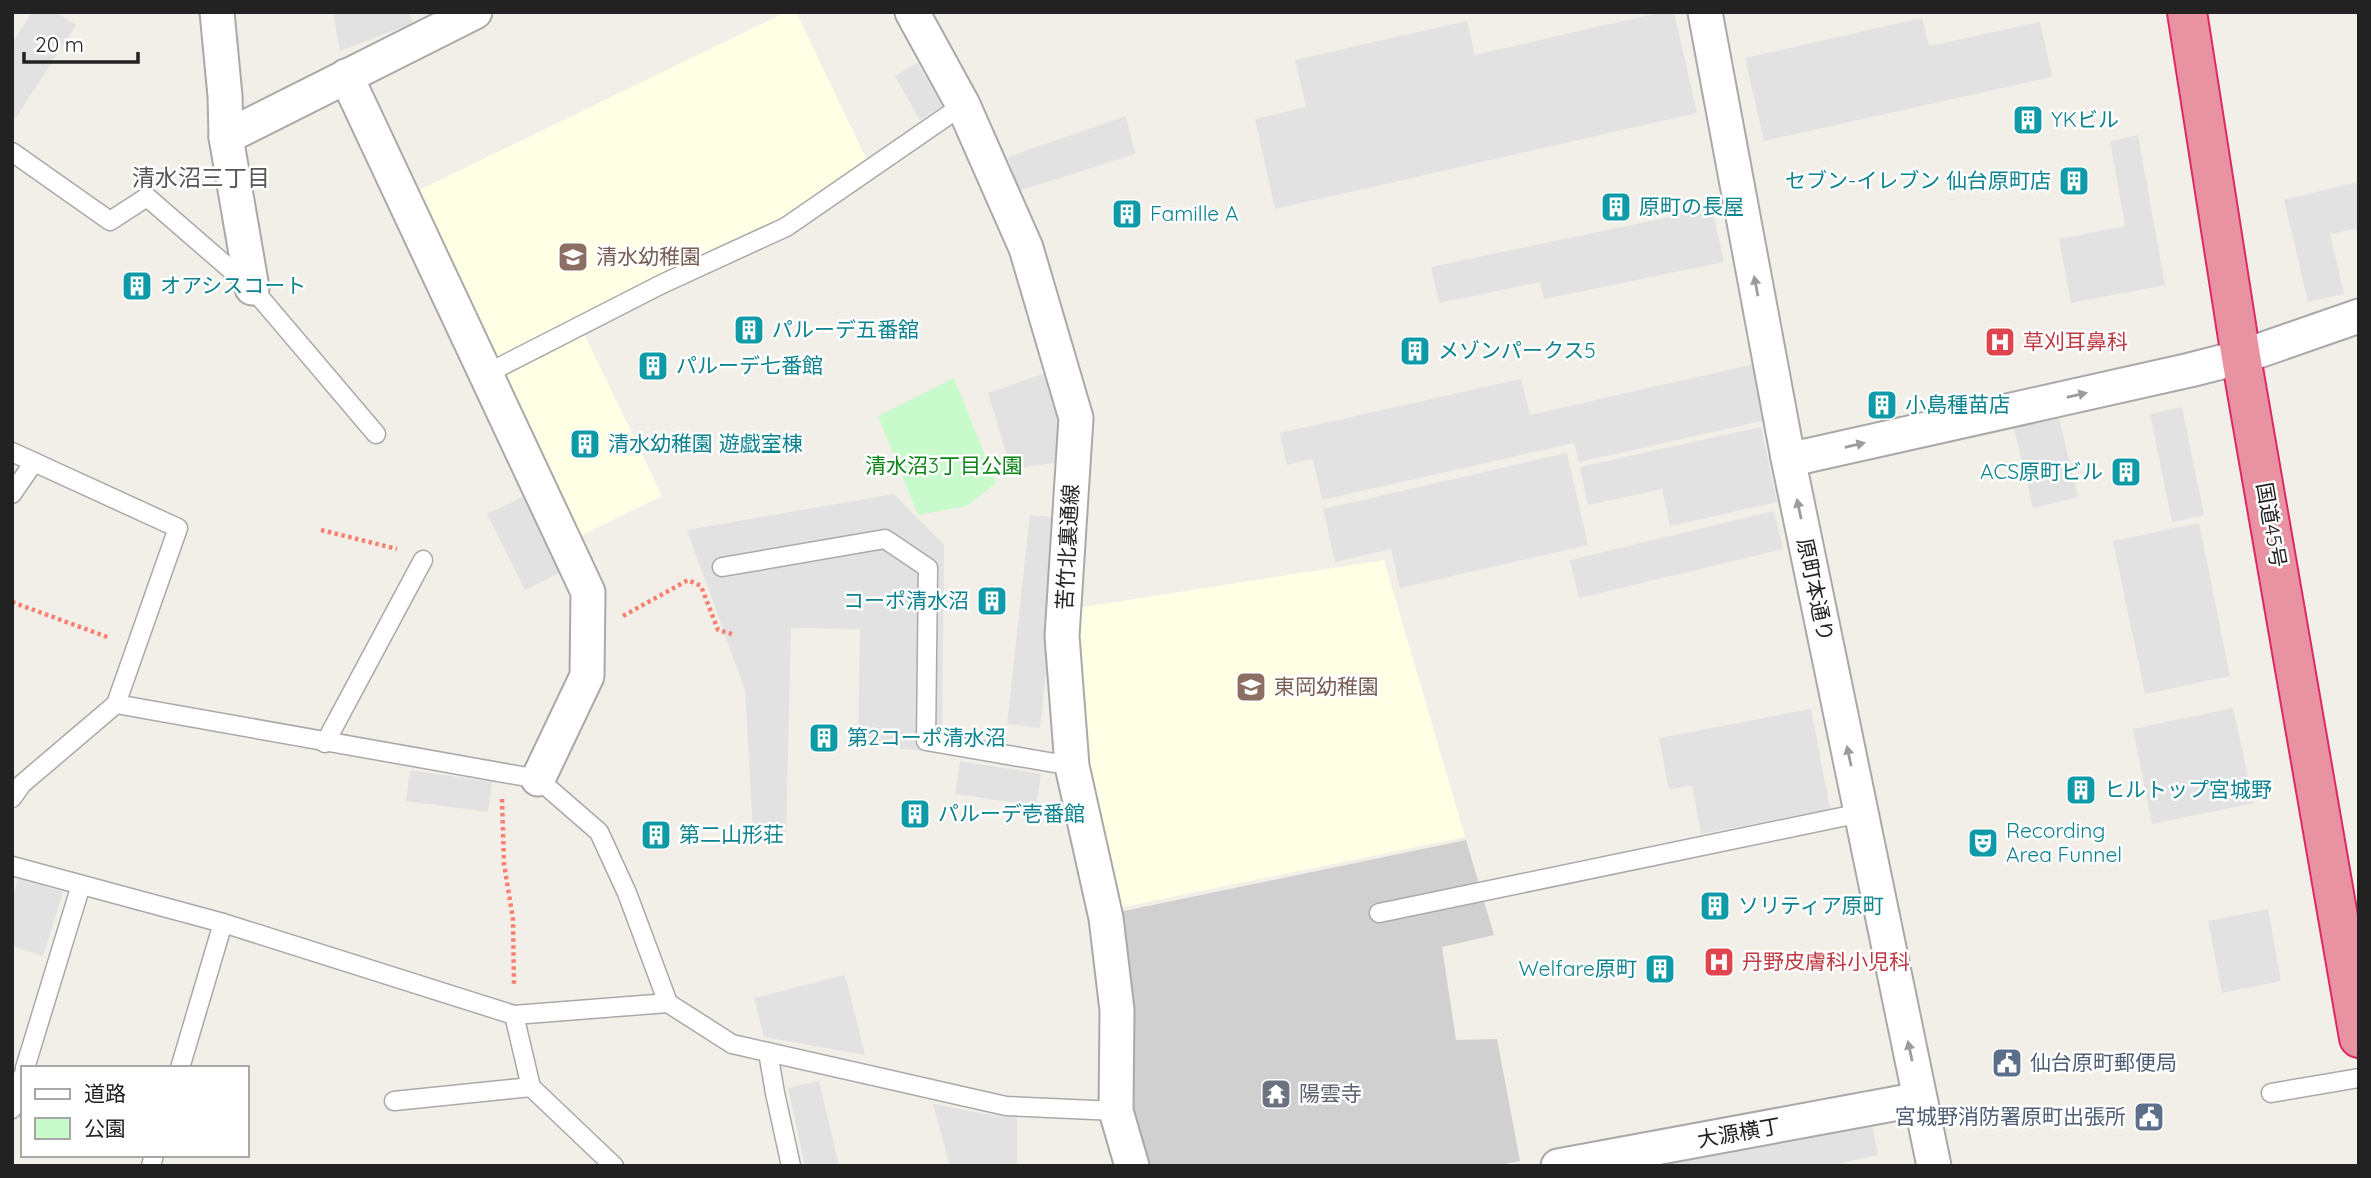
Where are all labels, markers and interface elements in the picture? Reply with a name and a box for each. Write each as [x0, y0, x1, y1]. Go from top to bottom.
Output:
scale bar [24, 21, 138, 65]
text: 20 m [35, 31, 84, 57]
building icon: YKビル [2011, 103, 2045, 137]
place label: YKビル [2051, 106, 2119, 132]
district label: 清水沼三丁目 [132, 163, 270, 192]
building icon: セブン-イレブン 仙台原町店 [2057, 164, 2091, 198]
place label: セブン-イレブン 仙台原町店 [1785, 167, 2051, 193]
building icon: 原町の長屋 [1599, 190, 1633, 224]
place label: 原町の長屋 [1639, 193, 1744, 219]
building icon: Famille A [1110, 197, 1144, 231]
place label: Famille A [1150, 200, 1238, 226]
school or university icon: 清水幼稚園 [556, 240, 590, 274]
place label: 清水幼稚園 [596, 243, 701, 269]
building icon: オアシスコート [120, 269, 154, 303]
place label: オアシスコート [160, 272, 306, 298]
one-way arrow [1750, 275, 1761, 297]
building icon: パルーデ五番舘 [732, 313, 766, 347]
place label: パルーデ五番舘 [772, 316, 919, 342]
hospital icon: 草刈耳鼻科 [1983, 325, 2017, 359]
place label: 草刈耳鼻科 [2023, 328, 2128, 354]
building icon: メゾンパークス5 [1398, 334, 1432, 368]
place label: メゾンパークス5 [1438, 337, 1596, 363]
building icon: パルーデ七番館 [636, 349, 670, 383]
place label: パルーデ七番館 [676, 352, 823, 378]
building icon: 小島種苗店 [1865, 388, 1899, 422]
one-way arrow [2066, 389, 2088, 400]
place label: 小島種苗店 [1905, 391, 2010, 417]
building icon: 清水幼稚園 遊戯室棟 [568, 427, 602, 461]
place label: 清水幼稚園 遊戯室棟 [608, 430, 803, 456]
one-way arrow [1844, 439, 1866, 450]
park label: 清水沼3丁目公園 [865, 452, 1023, 478]
building icon: ACS原町ビル [2109, 455, 2143, 489]
place label: ACS原町ビル [1980, 458, 2103, 484]
street label: 国道45号 [2252, 480, 2292, 569]
street label: 苦竹北裏通線 [1051, 483, 1083, 611]
one-way arrow [1793, 498, 1804, 520]
street label: 原町本通り [1792, 536, 1840, 644]
building icon: コーポ清水沼 [975, 584, 1009, 618]
place label: コーポ清水沼 [843, 587, 969, 613]
school or university icon: 東岡幼稚園 [1234, 670, 1268, 704]
place label: 東岡幼稚園 [1274, 673, 1379, 699]
building icon: 第2コーポ清水沼 [807, 721, 841, 755]
place label: 第2コーポ清水沼 [847, 724, 1006, 750]
one-way arrow [1844, 745, 1855, 767]
building icon: ヒルトップ宮城野 [2064, 773, 2098, 807]
place label: ヒルトップ宮城野 [2104, 776, 2272, 802]
building icon: パルーデ壱番館 [898, 797, 932, 831]
place label: パルーデ壱番館 [938, 800, 1085, 826]
place label: Recording Area Funnel [2006, 817, 2122, 867]
building icon: 第二山形荘 [639, 818, 673, 852]
place label: 第二山形荘 [679, 821, 784, 847]
theatre icon: Recording Area Funnel [1966, 826, 2000, 860]
building icon: ソリティア原町 [1698, 889, 1732, 923]
place label: ソリティア原町 [1738, 892, 1884, 918]
hospital icon: 丹野皮膚科小児科 [1702, 945, 1736, 979]
place label: 丹野皮膚科小児科 [1742, 948, 1910, 974]
building icon: Welfare原町 [1643, 952, 1677, 986]
place label: Welfare原町 [1519, 955, 1637, 981]
one-way arrow [1905, 1040, 1916, 1062]
public building icon: 仙台原町郵便局 [1990, 1046, 2024, 1080]
place label: 仙台原町郵便局 [2030, 1049, 2177, 1075]
legend [21, 1066, 248, 1157]
temple icon: 陽雲寺 [1259, 1077, 1293, 1111]
text: 道路 [84, 1080, 126, 1106]
place label: 陽雲寺 [1299, 1080, 1362, 1106]
public building icon: 宮城野消防署原町出張所 [2132, 1100, 2166, 1134]
place label: 宮城野消防署原町出張所 [1895, 1103, 2126, 1129]
street label: 大源横丁 [1695, 1112, 1782, 1152]
text: 公園 [84, 1115, 126, 1141]

